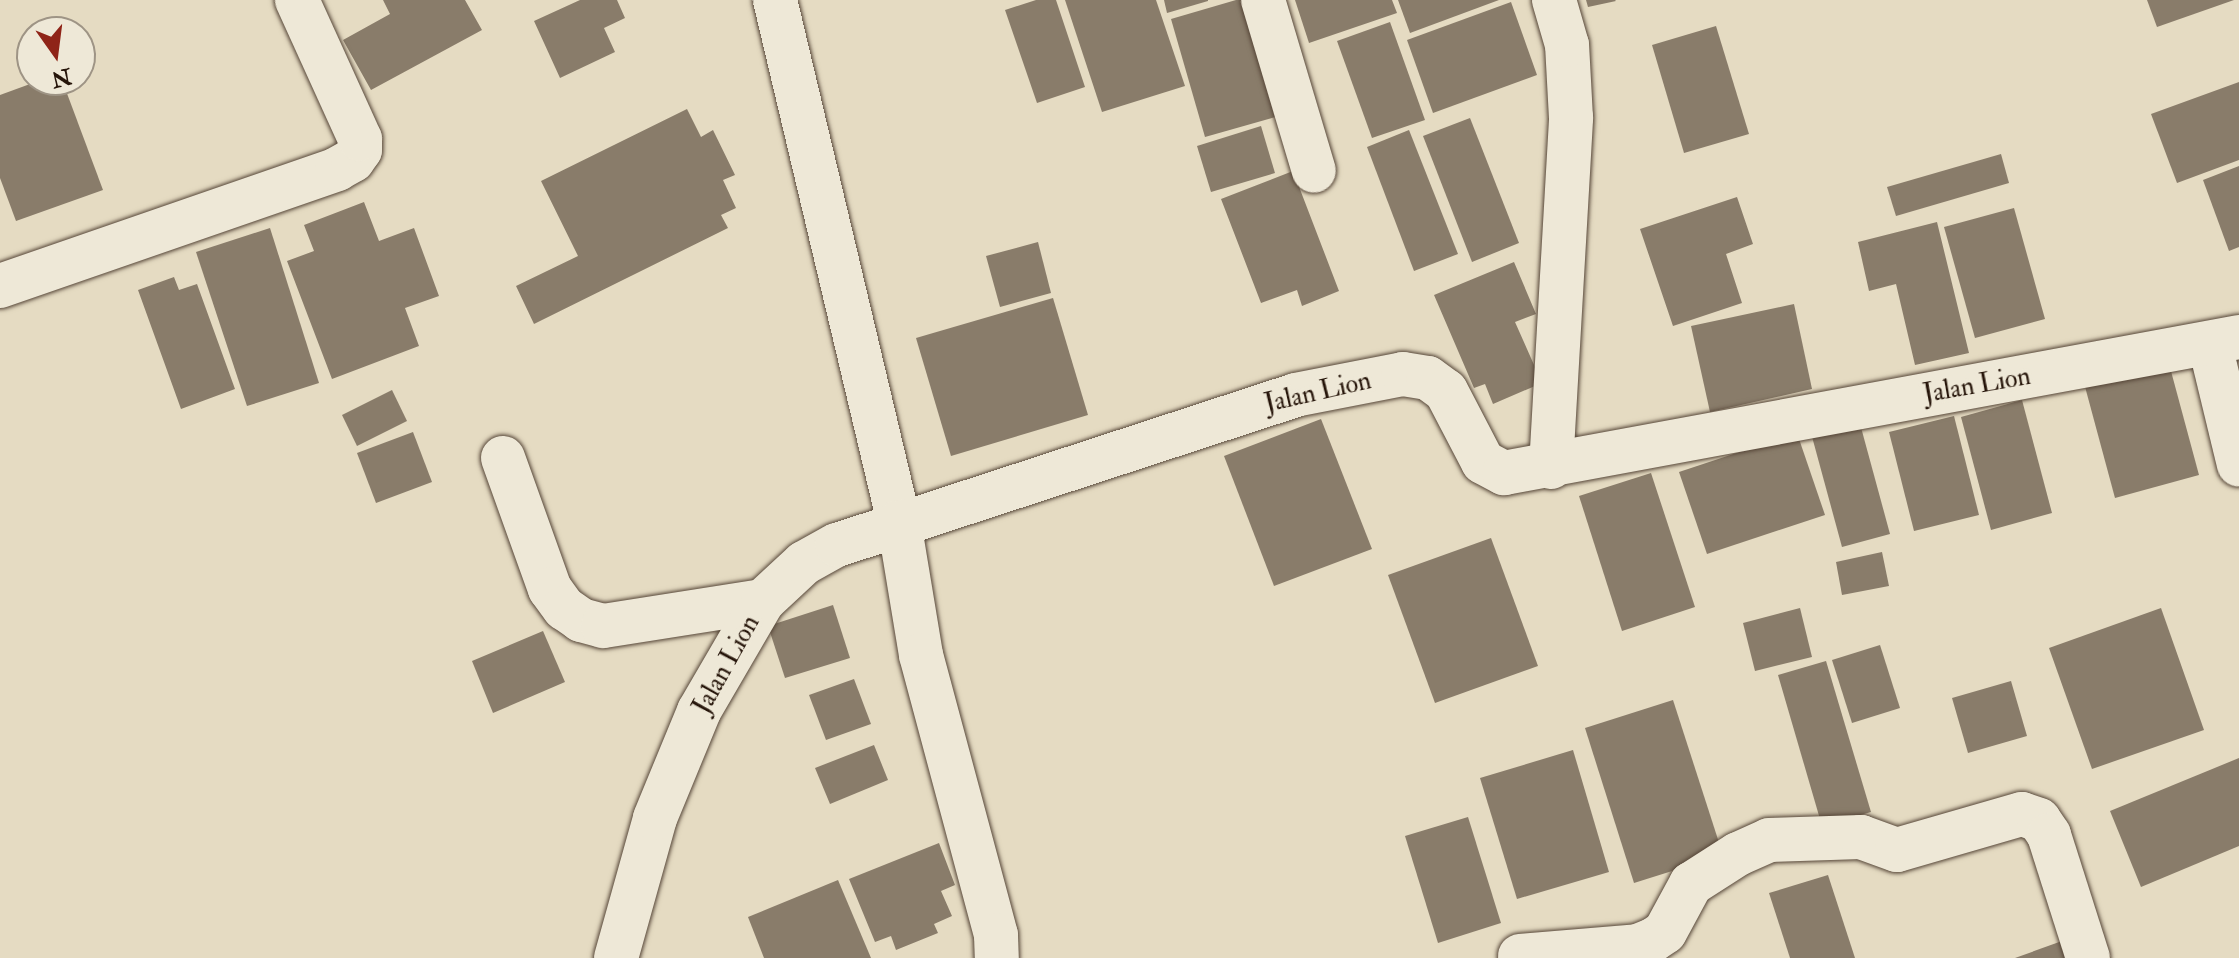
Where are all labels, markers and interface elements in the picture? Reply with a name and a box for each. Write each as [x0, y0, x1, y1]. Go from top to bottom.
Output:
north arrow [16, 16, 96, 96]
text: N [48, 61, 74, 93]
street label: Jalan Lion [1921, 361, 2033, 411]
street label: Jalan Lion [1262, 366, 1374, 420]
street label: Jalan Lion [687, 610, 767, 720]

